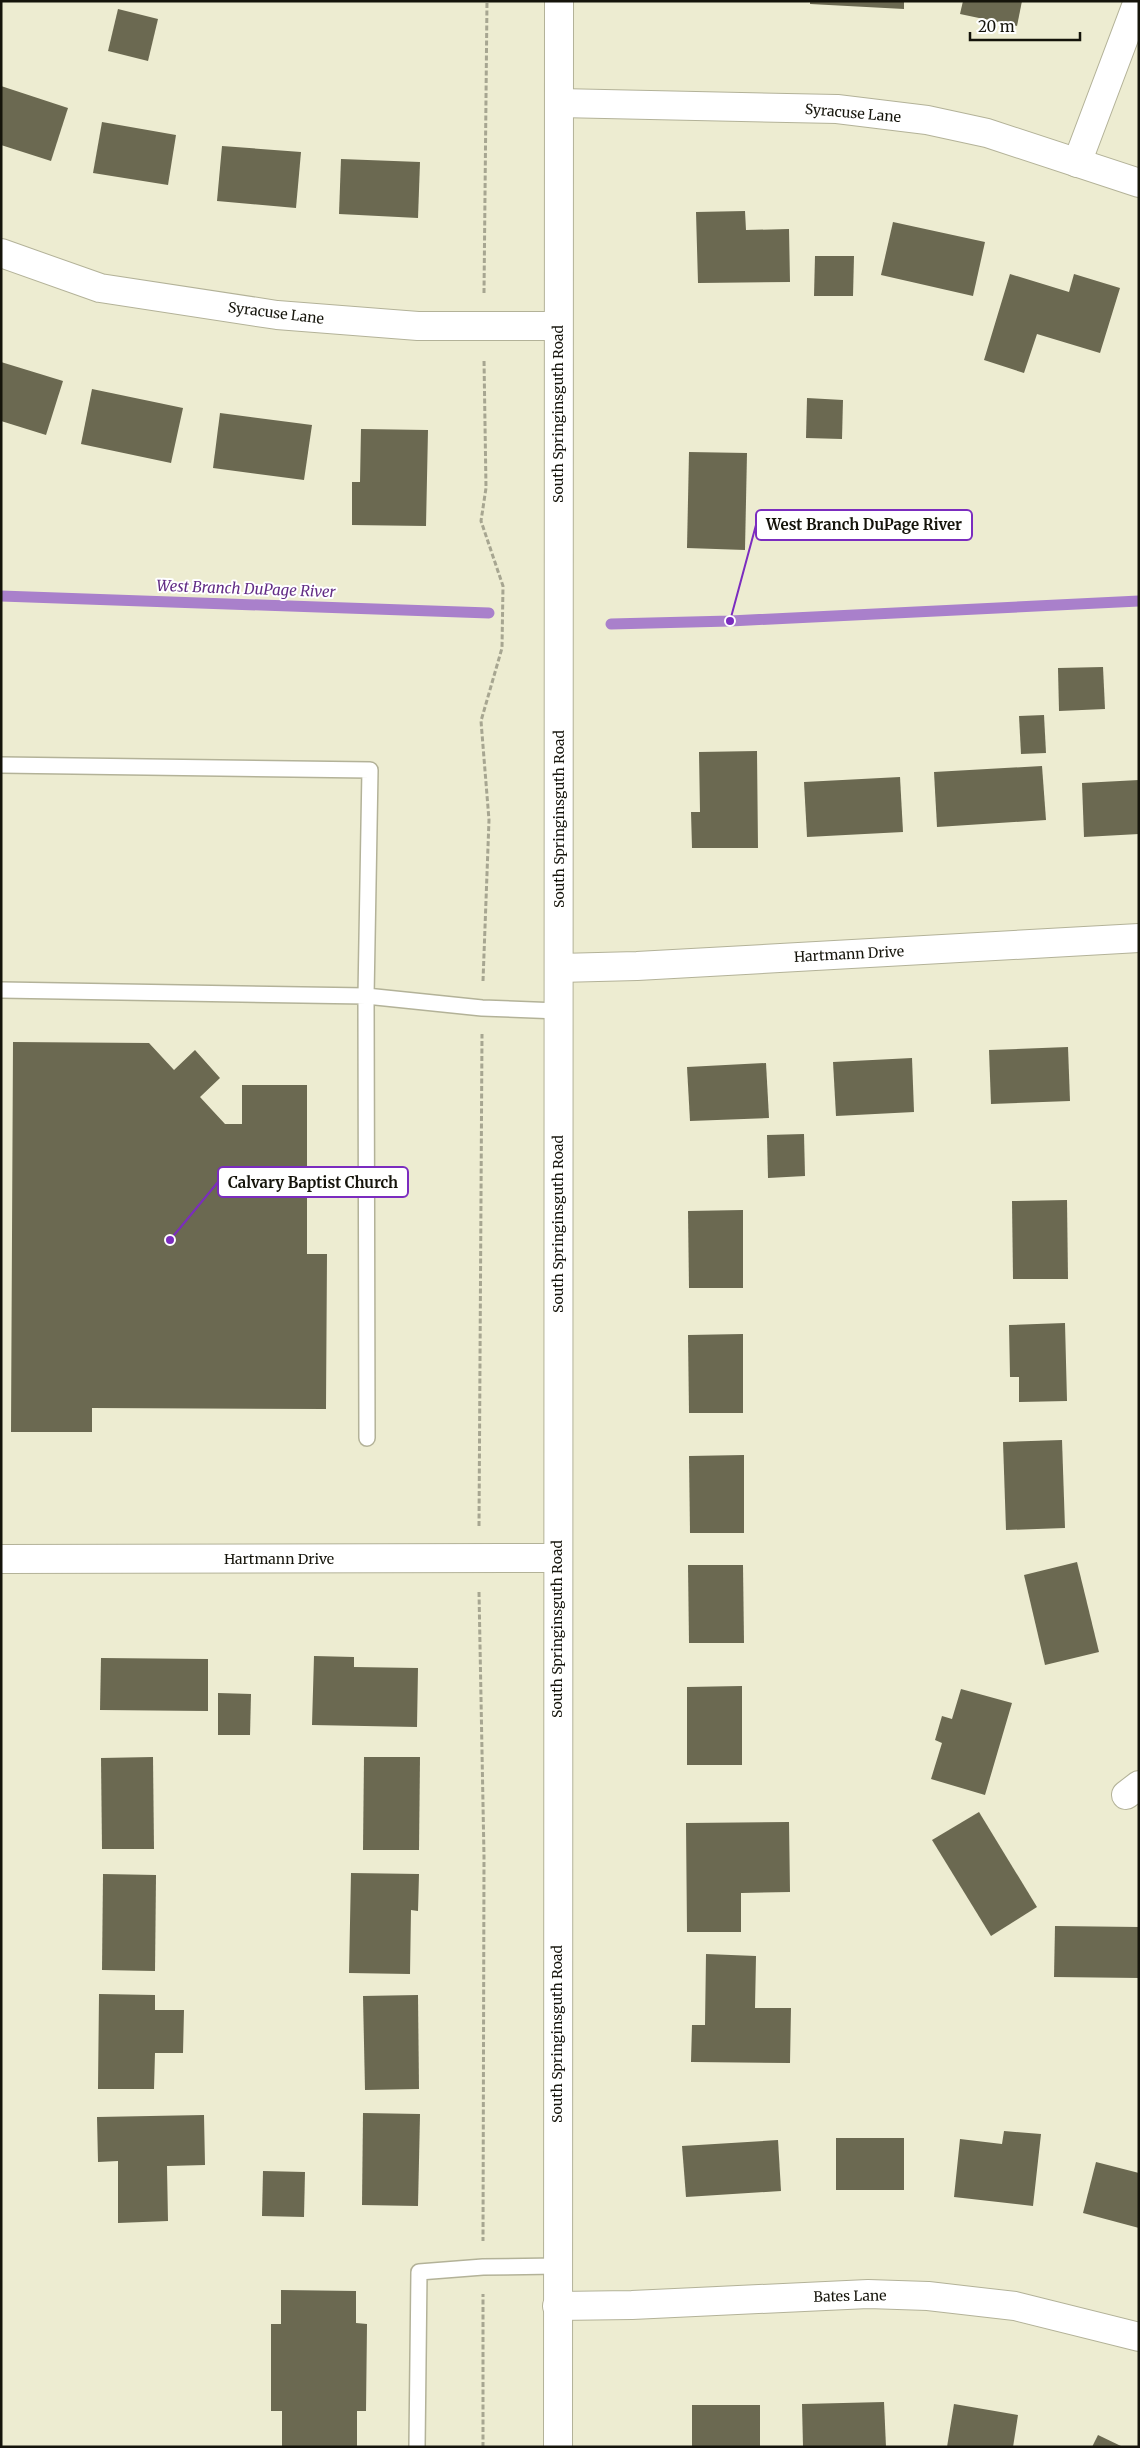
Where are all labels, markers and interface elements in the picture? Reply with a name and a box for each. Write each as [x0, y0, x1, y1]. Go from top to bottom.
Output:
scale bar [970, 10, 1080, 42]
text: 20 m [978, 17, 1015, 36]
street label: Syracuse Lane [804, 100, 902, 126]
street label: Syracuse Lane [227, 298, 325, 328]
street label: South Springinsguth Road [549, 324, 567, 503]
callout: West Branch DuPage River [756, 510, 972, 540]
text: West Branch DuPage River [765, 515, 962, 534]
water label: West Branch DuPage River [156, 576, 337, 601]
street label: South Springinsguth Road [550, 729, 568, 908]
street label: Hartmann Drive [794, 942, 904, 966]
street label: South Springinsguth Road [549, 1134, 567, 1313]
callout: Calvary Baptist Church [218, 1167, 408, 1197]
text: Calvary Baptist Church [228, 1173, 398, 1192]
street label: South Springinsguth Road [548, 1539, 566, 1718]
street label: Hartmann Drive [224, 1550, 334, 1568]
street label: South Springinsguth Road [548, 1944, 566, 2123]
street label: Bates Lane [813, 2286, 887, 2306]

